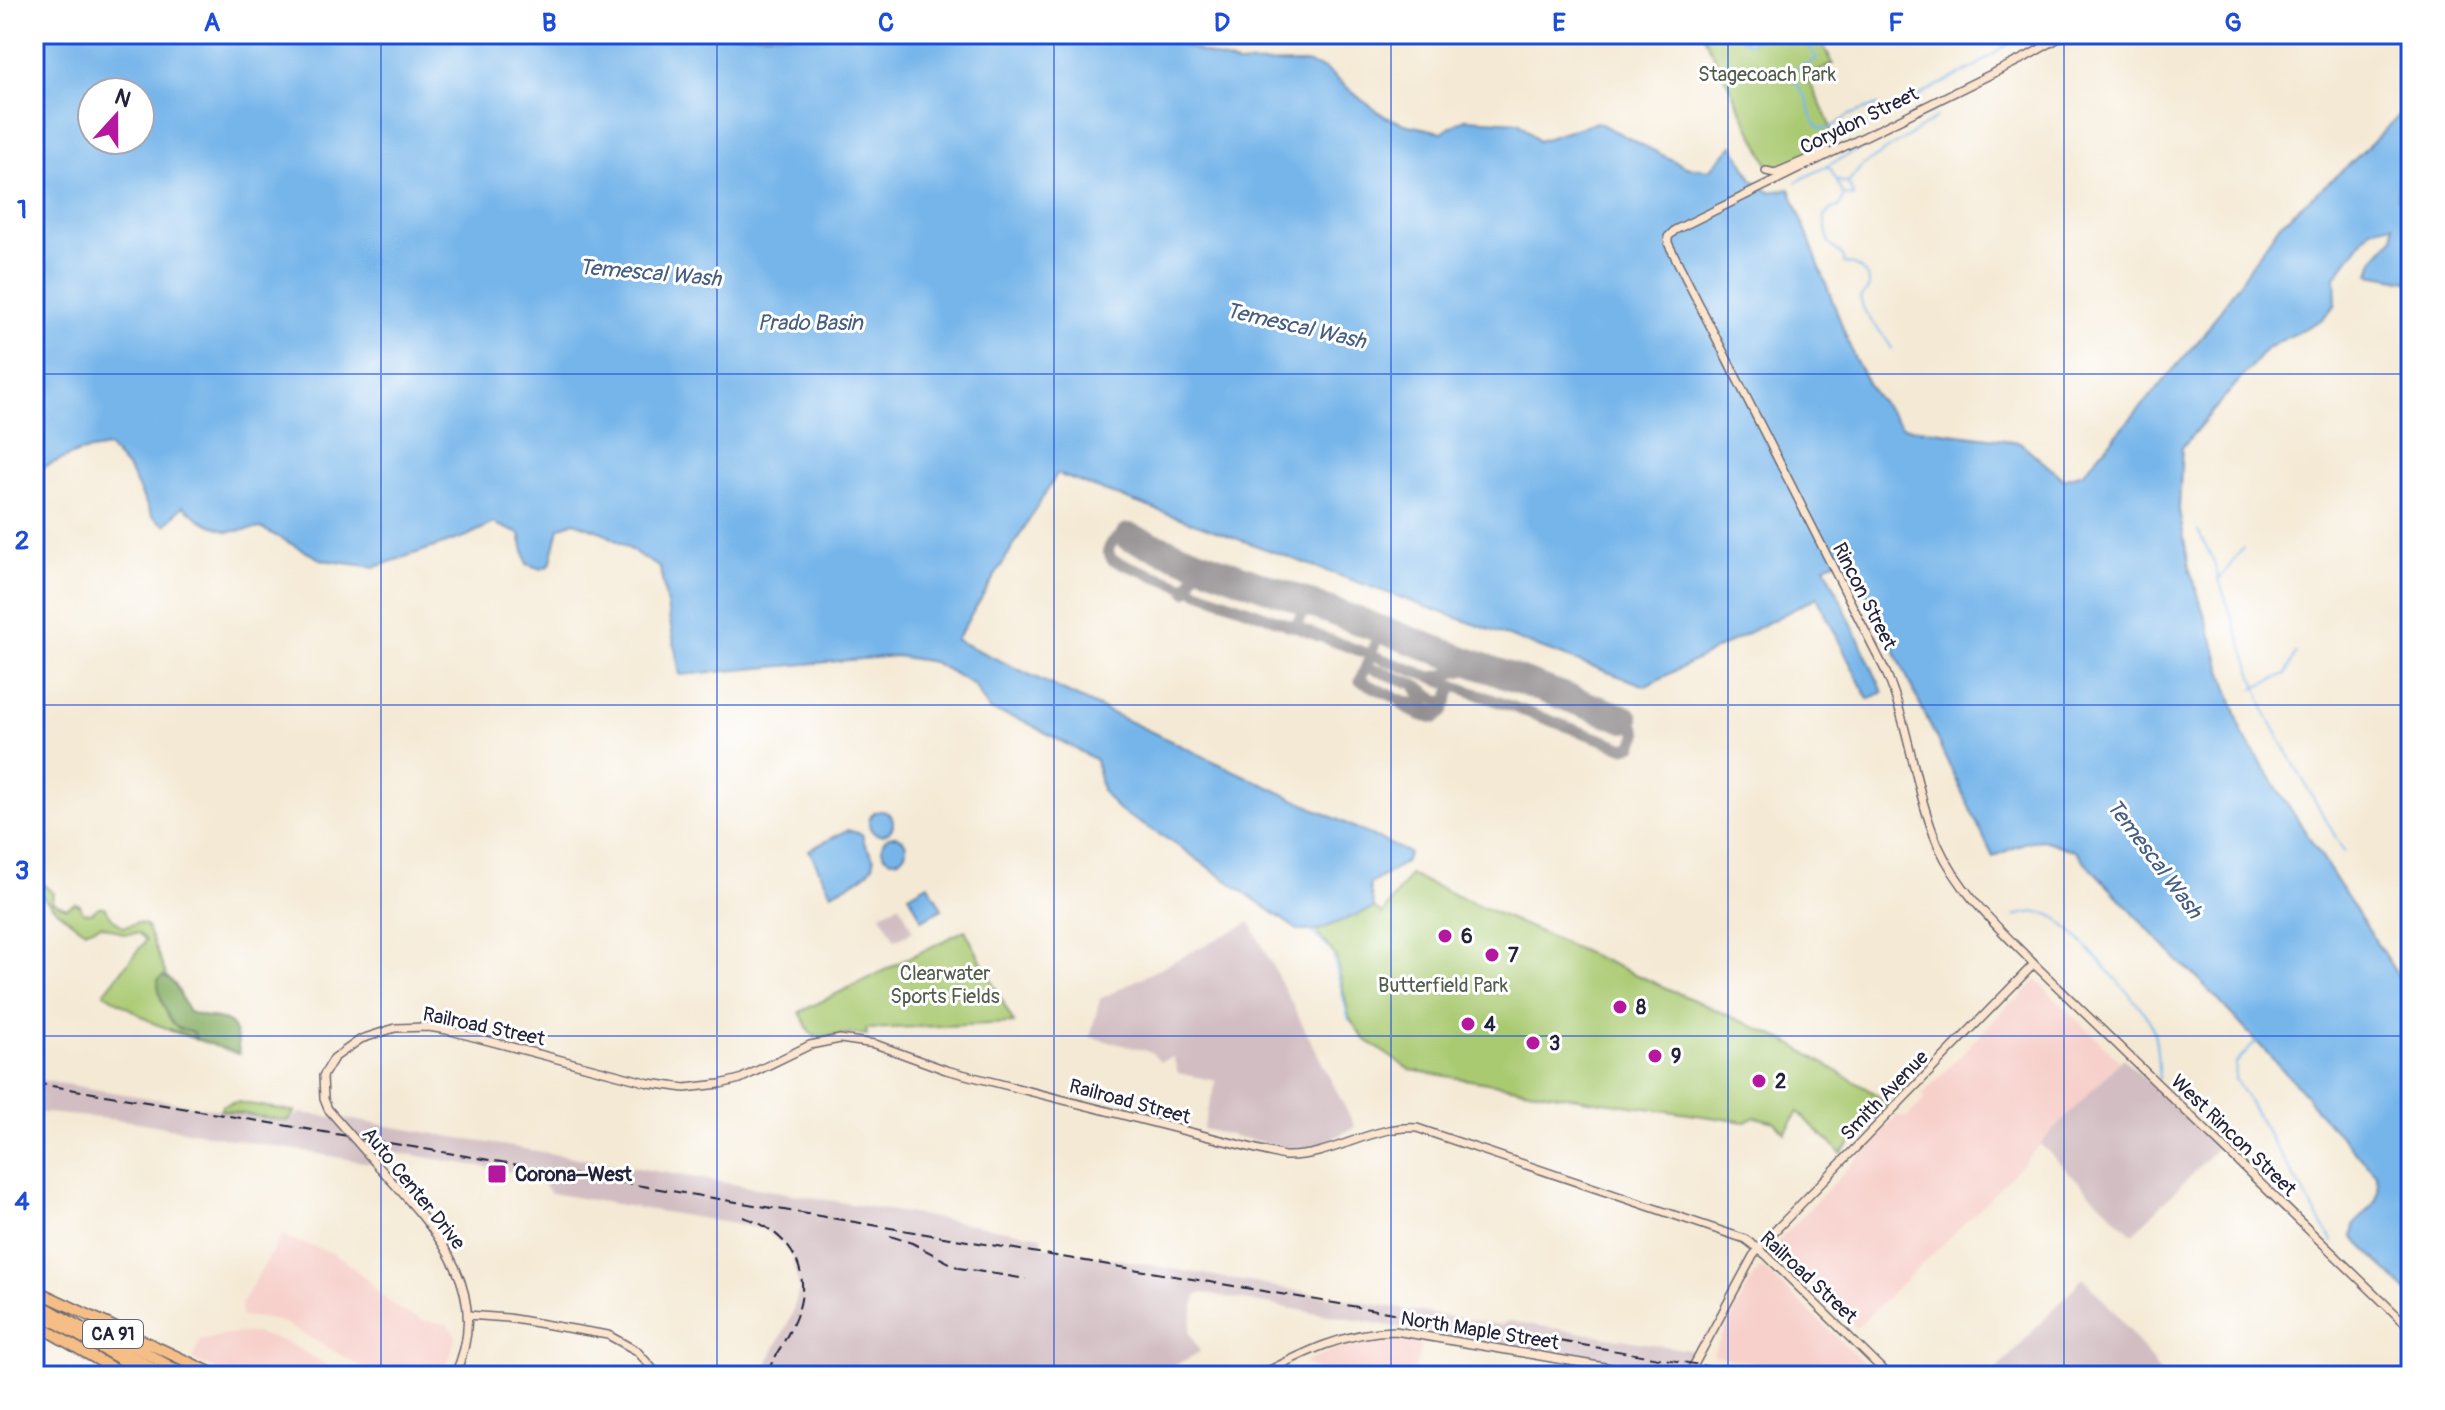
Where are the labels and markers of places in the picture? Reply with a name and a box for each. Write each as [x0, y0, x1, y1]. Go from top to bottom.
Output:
place label: 6 [1461, 924, 1473, 949]
marker: 6 [1436, 927, 1454, 945]
place label: 7 [1508, 943, 1519, 968]
marker: 7 [1483, 946, 1501, 964]
place label: 8 [1636, 995, 1646, 1020]
marker: 8 [1611, 998, 1629, 1016]
place label: 4 [1484, 1012, 1496, 1037]
marker: 4 [1459, 1015, 1477, 1033]
place label: 3 [1549, 1031, 1560, 1056]
marker: 3 [1524, 1034, 1542, 1052]
place label: 9 [1671, 1044, 1681, 1069]
marker: 9 [1646, 1047, 1664, 1065]
place label: 2 [1775, 1069, 1786, 1094]
marker: 2 [1750, 1072, 1768, 1090]
place label: Corona–West [515, 1162, 633, 1187]
marker: Corona–West [486, 1163, 508, 1185]

